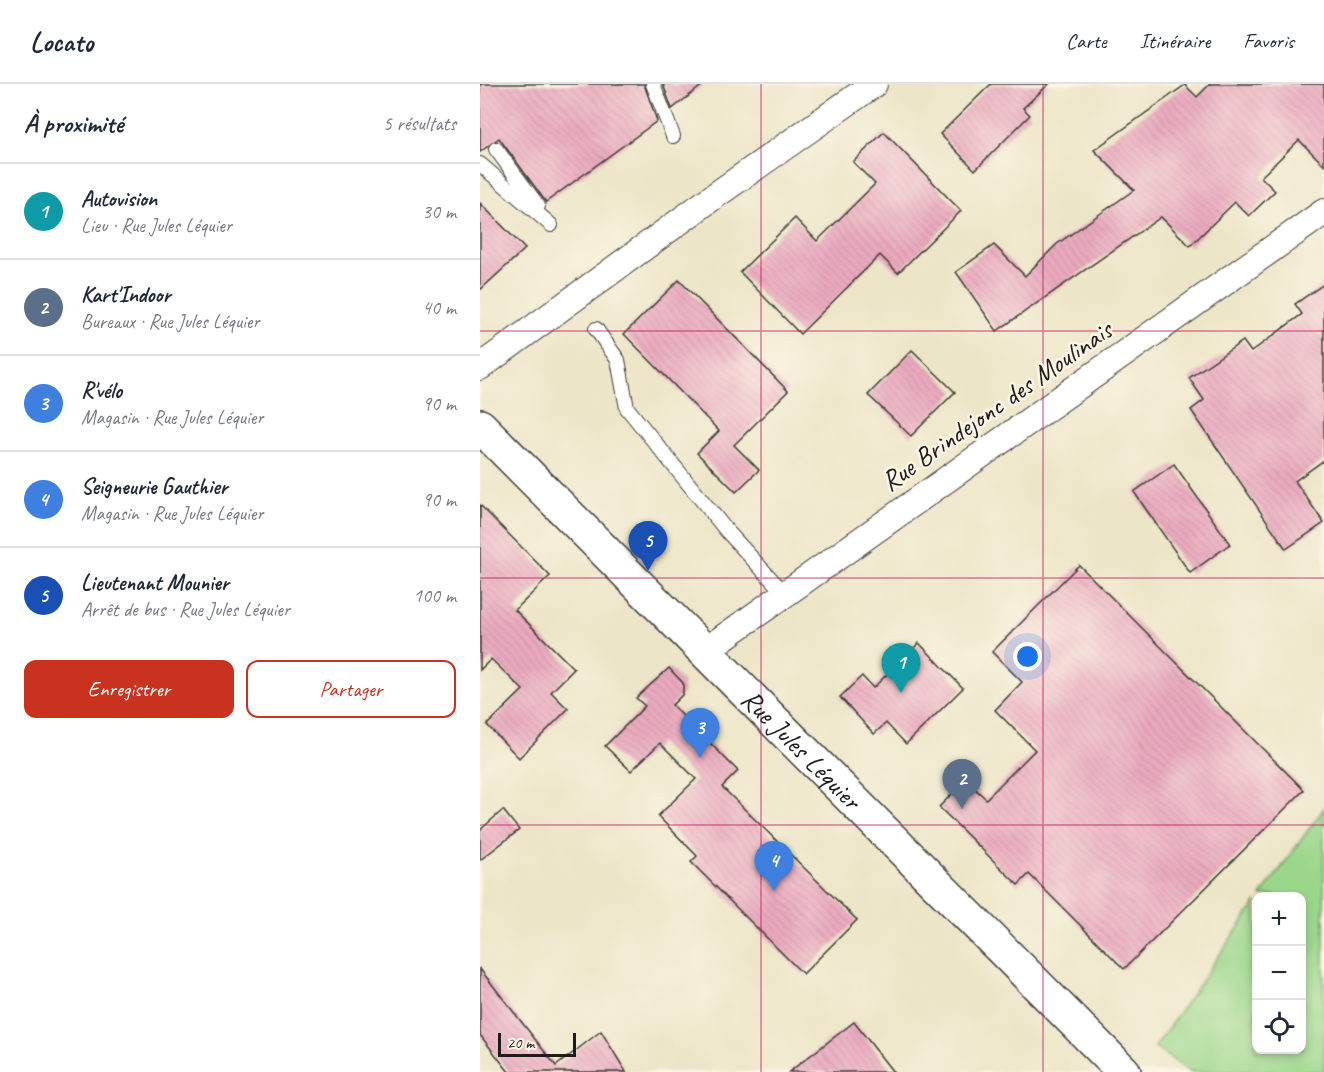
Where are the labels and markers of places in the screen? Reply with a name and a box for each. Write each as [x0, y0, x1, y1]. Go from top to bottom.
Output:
pin: 5 [628, 522, 668, 571]
pin: 1 [882, 644, 920, 693]
pin: 3 [680, 708, 720, 758]
pin: 2 [942, 760, 982, 809]
pin: 4 [754, 842, 794, 891]

